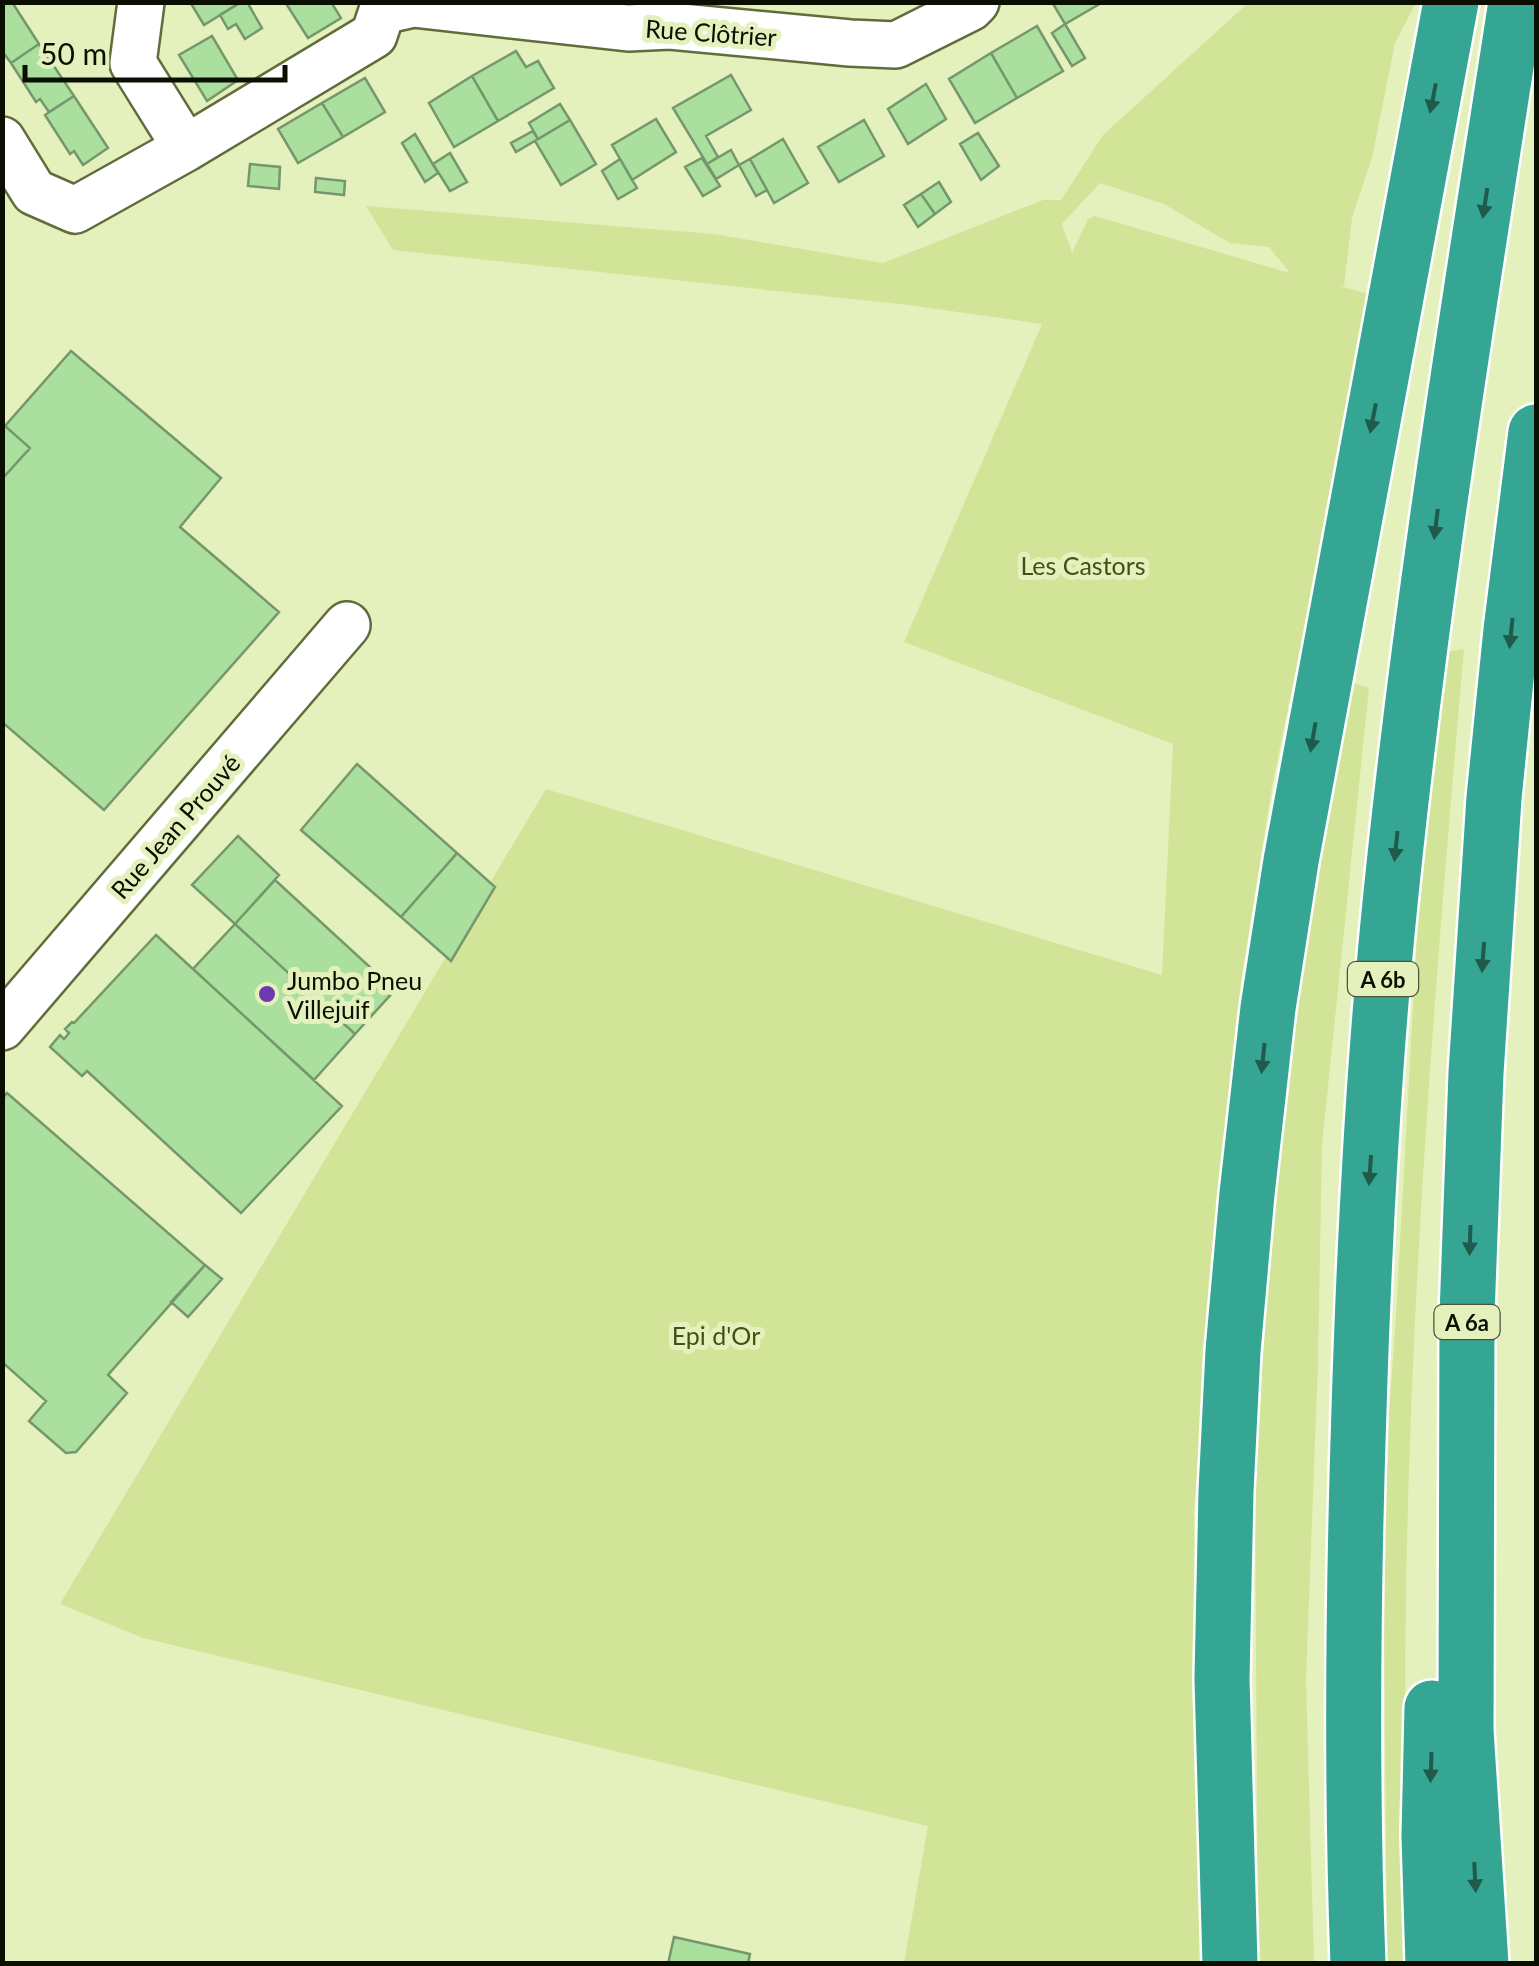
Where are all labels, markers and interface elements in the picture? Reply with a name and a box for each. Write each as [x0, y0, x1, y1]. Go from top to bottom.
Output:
street label: Rue Clôtrier [644, 12, 778, 52]
scale bar [25, 20, 285, 82]
text: 50 m [40, 35, 107, 71]
one-way arrow [1425, 83, 1440, 115]
one-way arrow [1476, 187, 1492, 219]
one-way arrow [1365, 403, 1380, 434]
one-way arrow [1428, 509, 1444, 540]
park label: Les Castors [1020, 550, 1146, 580]
one-way arrow [1503, 618, 1519, 650]
one-way arrow [1305, 722, 1320, 753]
street label: Rue Jean Prouvé [104, 748, 246, 904]
one-way arrow [1388, 831, 1404, 863]
one-way arrow [1475, 942, 1491, 974]
road number: A 6b [1348, 962, 1418, 996]
place label: Jumbo Pneu Villejuif [287, 965, 422, 1024]
marker: Jumbo Pneu Villejuif [256, 983, 278, 1005]
one-way arrow [1255, 1043, 1271, 1075]
one-way arrow [1362, 1155, 1378, 1187]
one-way arrow [1462, 1225, 1478, 1257]
road number: A 6a [1434, 1305, 1500, 1339]
park label: Epi d'Or [672, 1320, 760, 1350]
one-way arrow [1423, 1752, 1439, 1784]
one-way arrow [1467, 1862, 1483, 1894]

